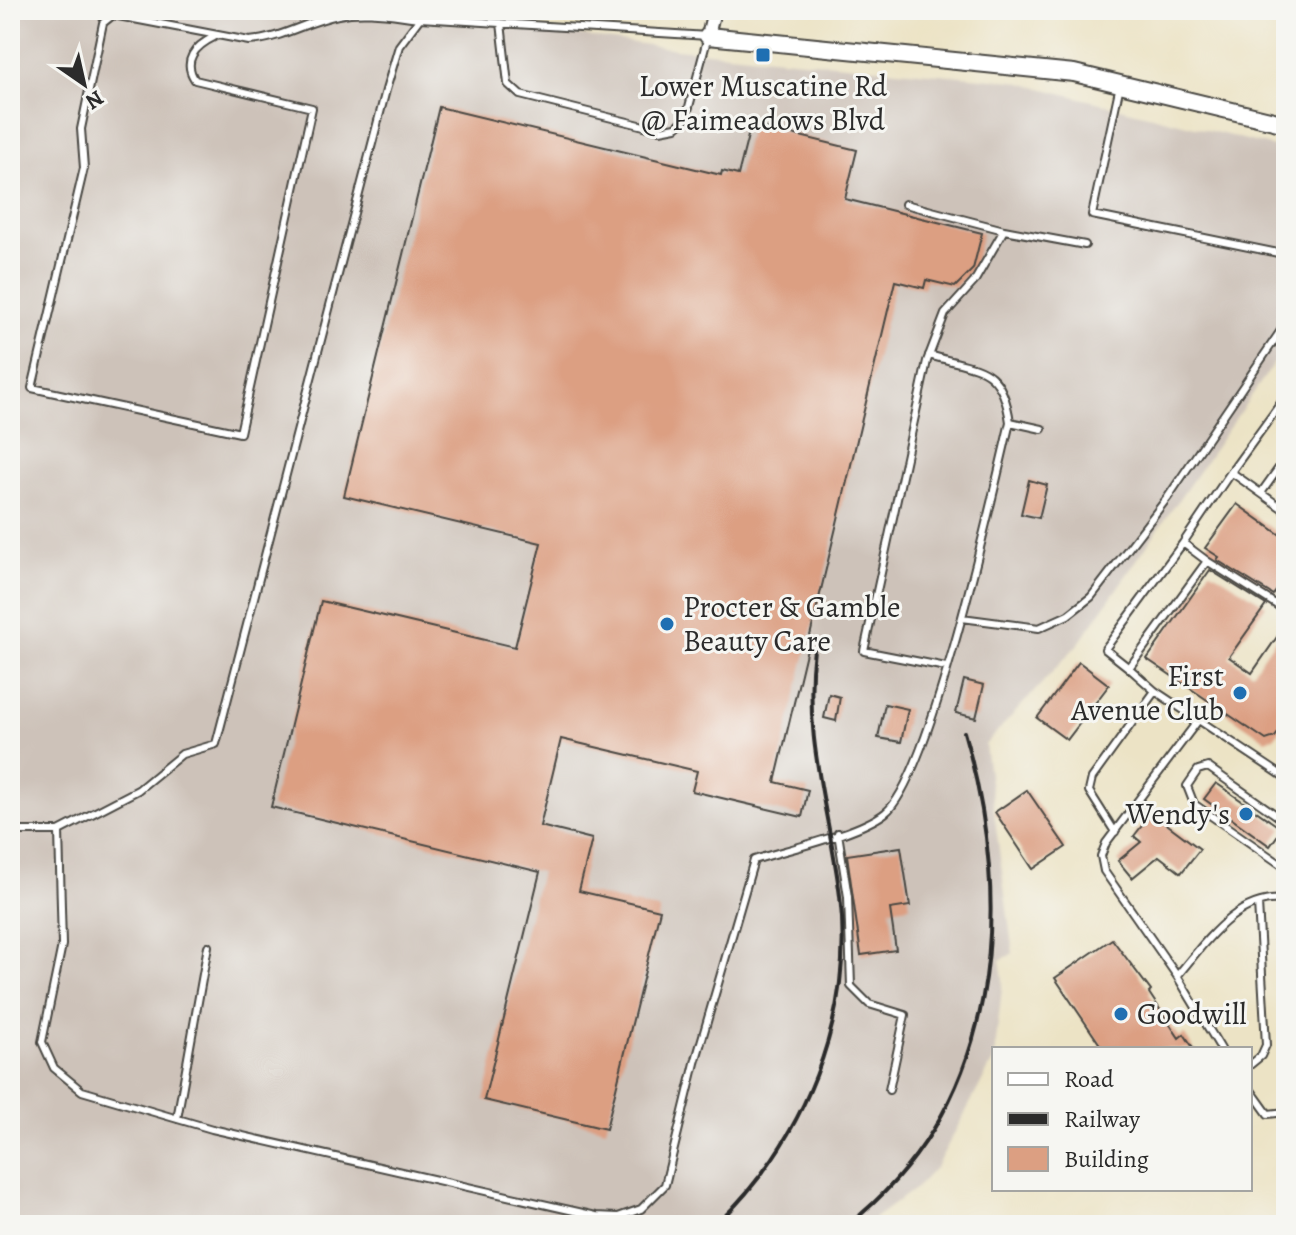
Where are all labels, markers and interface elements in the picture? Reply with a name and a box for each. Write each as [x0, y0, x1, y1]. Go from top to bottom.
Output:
north arrow [44, 44, 124, 124]
marker: Lower Muscatine Rd @ Faimeadows Blvd [754, 46, 772, 64]
place label: Lower Muscatine Rd @ Faimeadows Blvd [639, 66, 888, 140]
text: N [80, 83, 110, 117]
place label: Procter & Gamble Beauty Care [683, 587, 900, 661]
marker: Procter & Gamble Beauty Care [658, 615, 676, 633]
place label: First Avenue Club [1070, 656, 1224, 730]
marker: First Avenue Club [1231, 684, 1249, 702]
place label: Wendy's [1125, 794, 1230, 834]
marker: Wendy's [1237, 805, 1255, 823]
place label: Goodwill [1137, 994, 1247, 1034]
marker: Goodwill [1112, 1005, 1130, 1023]
legend [992, 1047, 1252, 1191]
text: Road [1064, 1063, 1114, 1095]
text: Railway [1064, 1103, 1140, 1135]
text: Building [1064, 1143, 1149, 1175]

